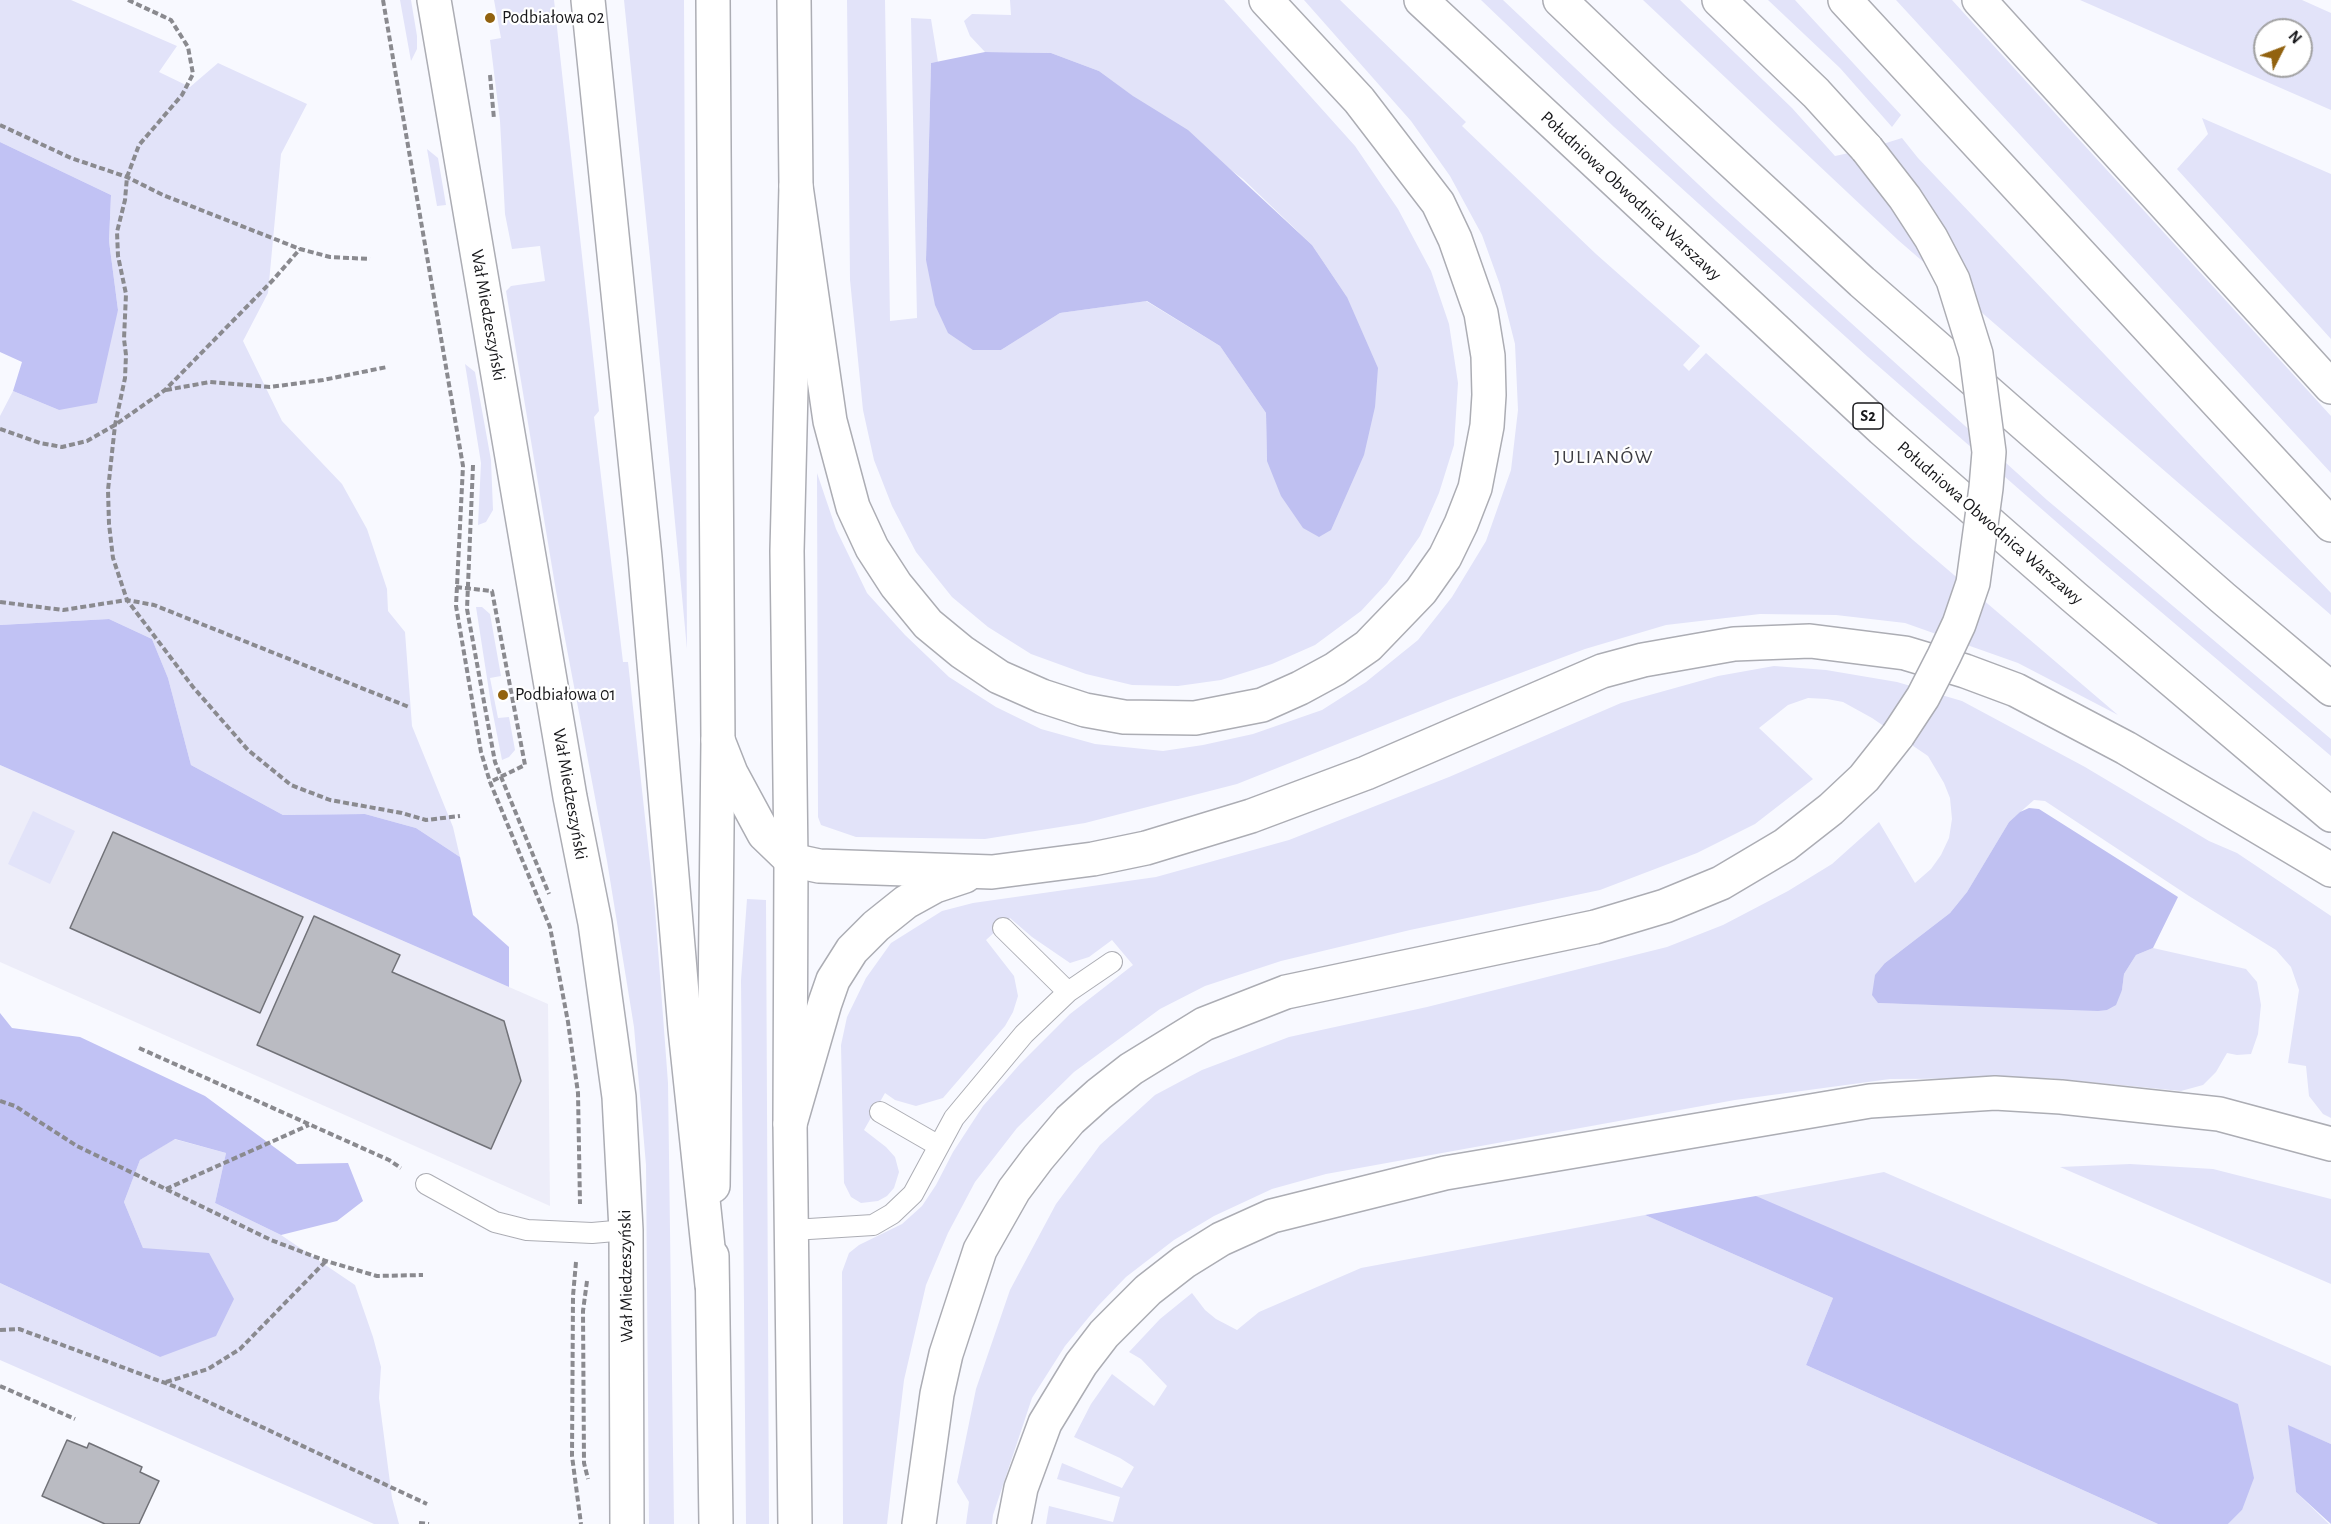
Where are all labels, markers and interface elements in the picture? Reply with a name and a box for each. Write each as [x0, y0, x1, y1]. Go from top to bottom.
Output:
place label: Podbiałowa 02 [502, 7, 605, 29]
marker: Podbiałowa 02 [483, 11, 497, 25]
north arrow [2253, 18, 2313, 78]
text: N [2285, 28, 2305, 47]
street label: Południowa Obwodnica Warszawy [1536, 107, 1726, 285]
street label: Wał Miedzeszyński [466, 248, 510, 382]
road number: S2 [1853, 403, 1883, 429]
street label: Południowa Obwodnica Warszawy [1893, 436, 2087, 610]
district label: JULIANÓW [1554, 445, 1654, 469]
place label: Podbiałowa 01 [515, 684, 616, 706]
marker: Podbiałowa 01 [496, 688, 510, 702]
street label: Wał Miedzeszyński [548, 727, 592, 861]
street label: Wał Miedzeszyński [614, 1209, 638, 1343]

